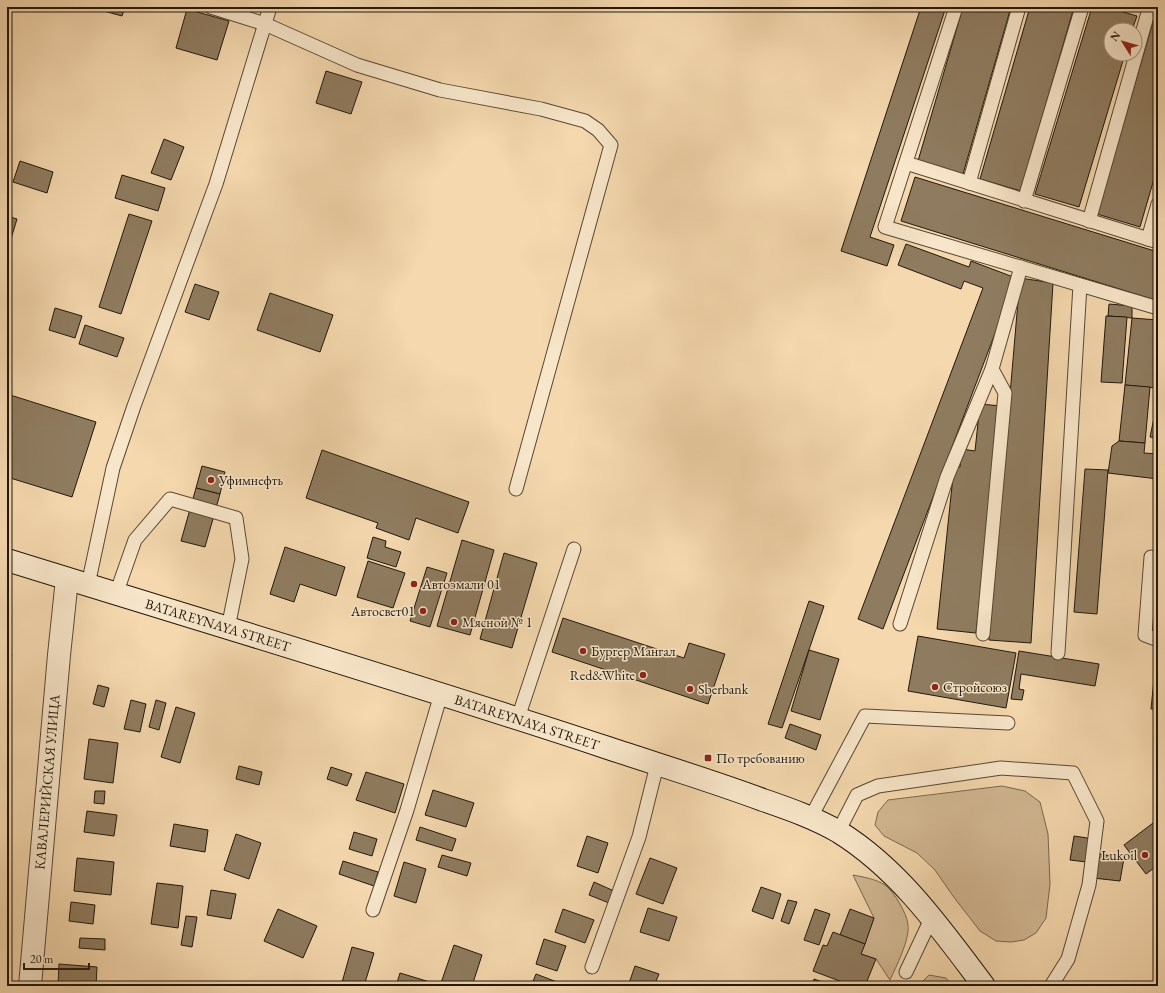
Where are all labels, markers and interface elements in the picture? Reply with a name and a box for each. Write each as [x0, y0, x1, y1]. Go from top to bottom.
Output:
north arrow [1103, 22, 1143, 62]
text: N [1107, 28, 1123, 44]
place label: Уфимнефть [218, 471, 283, 489]
marker: Уфимнефть [206, 475, 216, 485]
place label: Автоэмали 01 [421, 575, 500, 593]
marker: Автоэмали 01 [409, 579, 419, 589]
street label: BATAREYNAYA STREET [143, 594, 293, 656]
place label: Автосвет01 [350, 602, 415, 620]
marker: Автосвет01 [418, 606, 428, 616]
place label: Мясной № 1 [462, 613, 532, 631]
marker: Мясной № 1 [449, 617, 459, 627]
place label: Бургер Мангал [591, 642, 676, 660]
marker: Бургер Мангал [578, 646, 588, 656]
place label: Red&White [570, 666, 636, 684]
marker: Red&White [638, 670, 648, 680]
place label: Стройсоюз [943, 678, 1007, 696]
place label: Sberbank [698, 680, 749, 698]
marker: Стройсоюз [930, 682, 940, 692]
marker: Sberbank [685, 684, 695, 694]
street label: BATAREYNAYA STREET [452, 690, 602, 754]
street label: КАВАЛЕРИЙСКАЯ УЛИЦА [30, 693, 64, 870]
place label: По требованию [716, 749, 805, 767]
marker: По требованию [703, 753, 713, 763]
place label: Lukoil [1101, 846, 1138, 864]
marker: Lukoil [1140, 850, 1150, 860]
scale bar [24, 945, 89, 971]
text: 20 m [30, 951, 54, 967]

